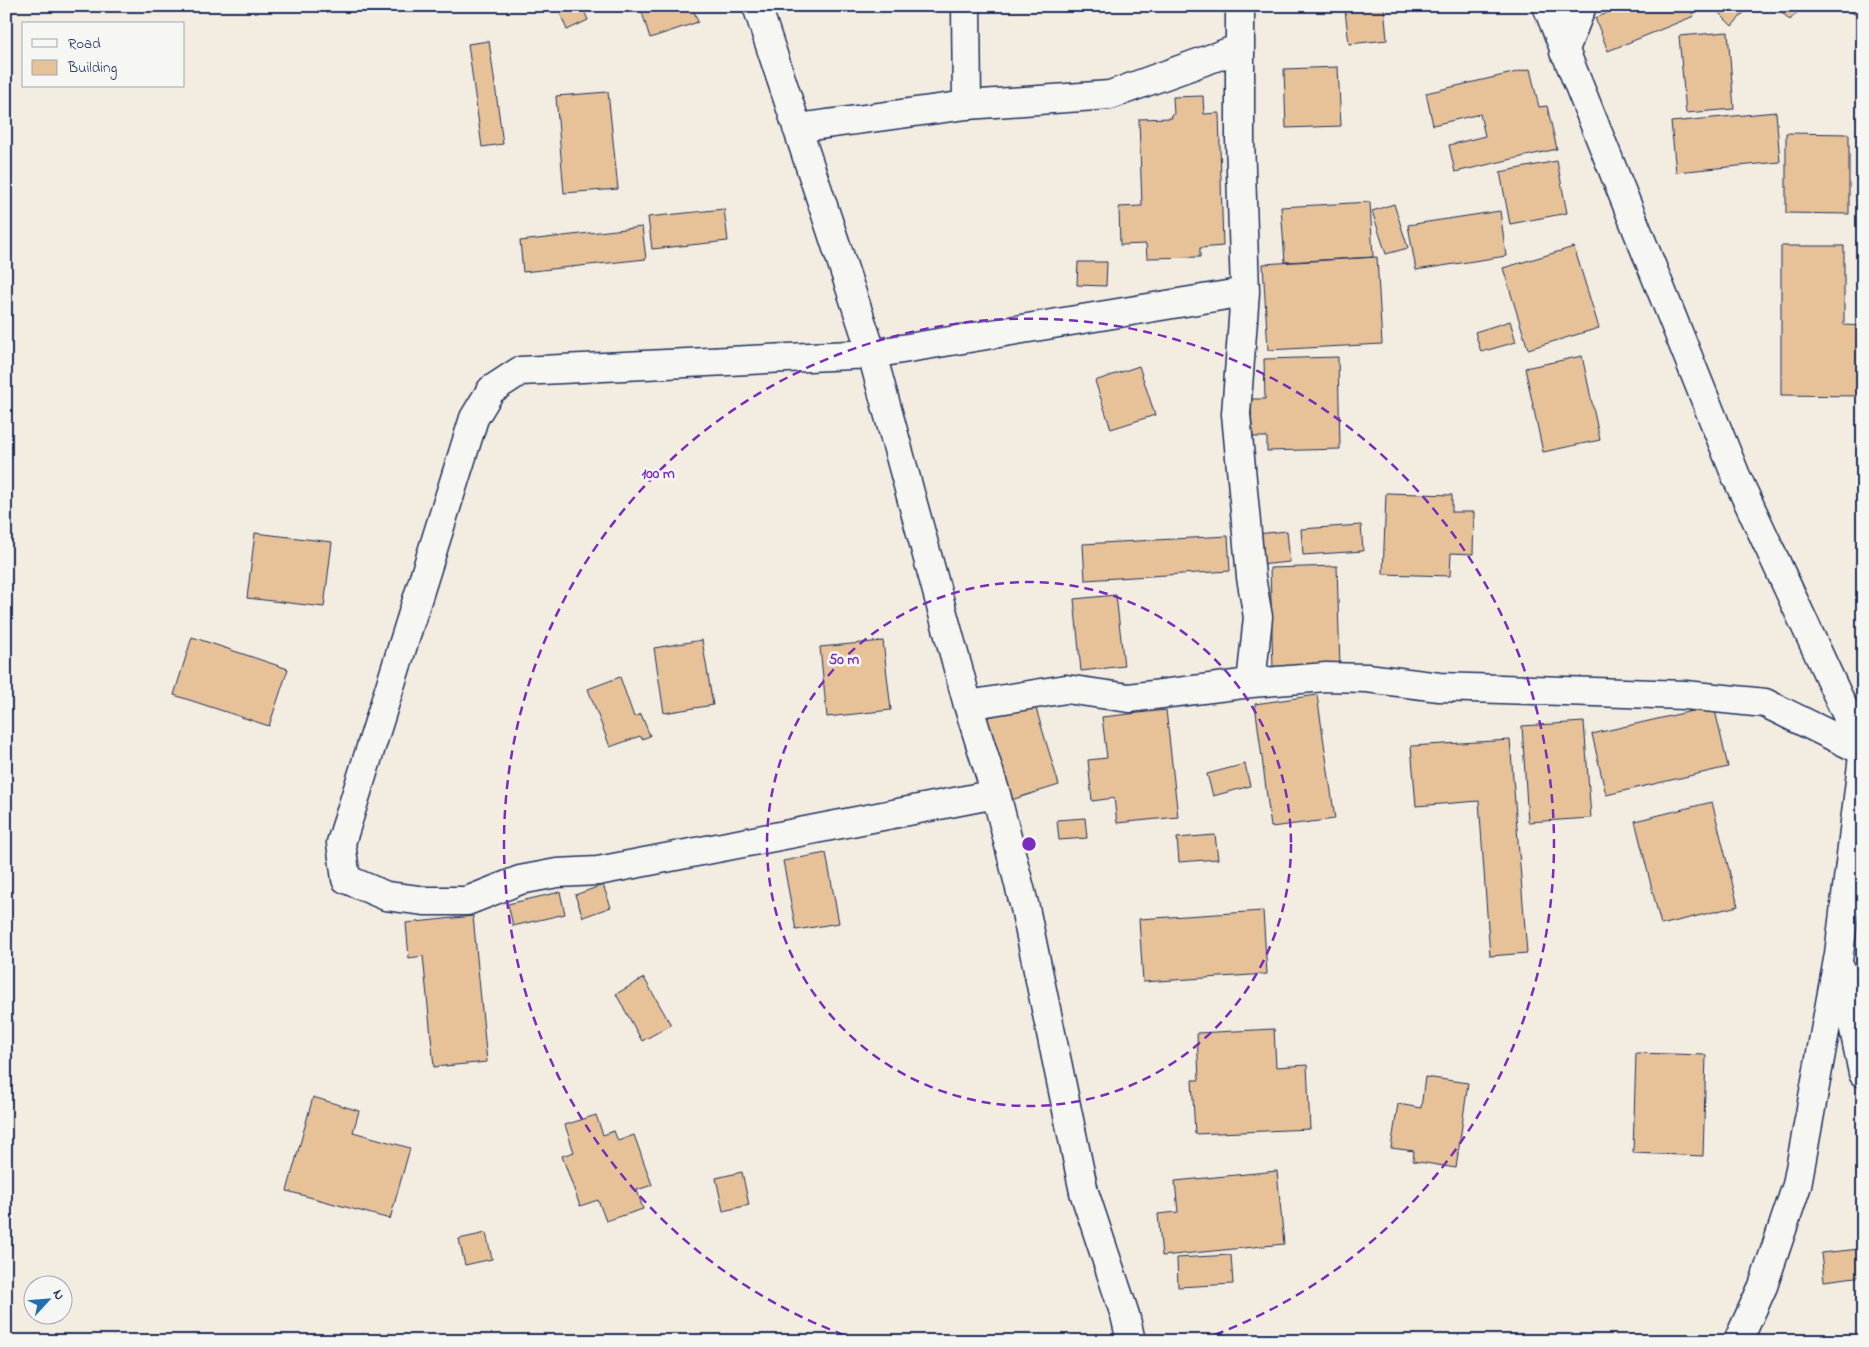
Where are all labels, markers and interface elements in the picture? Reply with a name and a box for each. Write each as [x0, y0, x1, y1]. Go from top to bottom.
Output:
legend [22, 22, 185, 88]
text: Road [68, 33, 101, 55]
text: Building [67, 57, 117, 80]
text: 100 m [641, 463, 675, 485]
text: 50 m [829, 649, 860, 671]
centre of rings [1020, 835, 1038, 853]
north arrow [22, 1274, 72, 1324]
text: N [47, 1286, 70, 1304]

